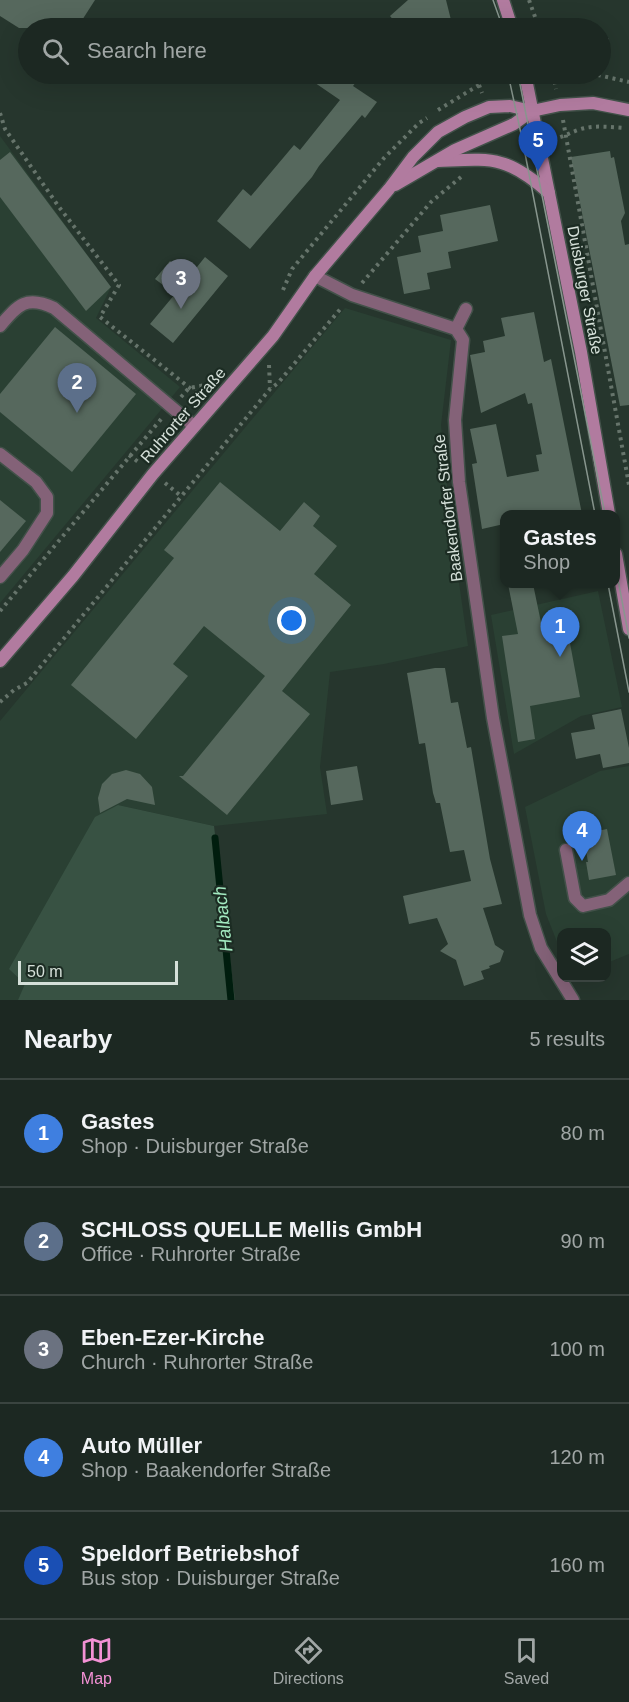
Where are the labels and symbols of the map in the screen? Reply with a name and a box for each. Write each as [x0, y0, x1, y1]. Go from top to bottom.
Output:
pin: 5 [518, 122, 558, 171]
street label: Duisburger Straße [564, 224, 606, 356]
pin: 3 [162, 260, 201, 309]
pin: 2 [58, 364, 97, 413]
street label: Ruhrorter Straße [137, 364, 229, 466]
street label: Baakendorfer Straße [431, 433, 465, 583]
your location [277, 606, 306, 635]
pin: 1 [540, 608, 580, 657]
pin: 4 [562, 812, 602, 861]
water label: Halbach [210, 885, 236, 953]
scale bar [18, 958, 178, 986]

